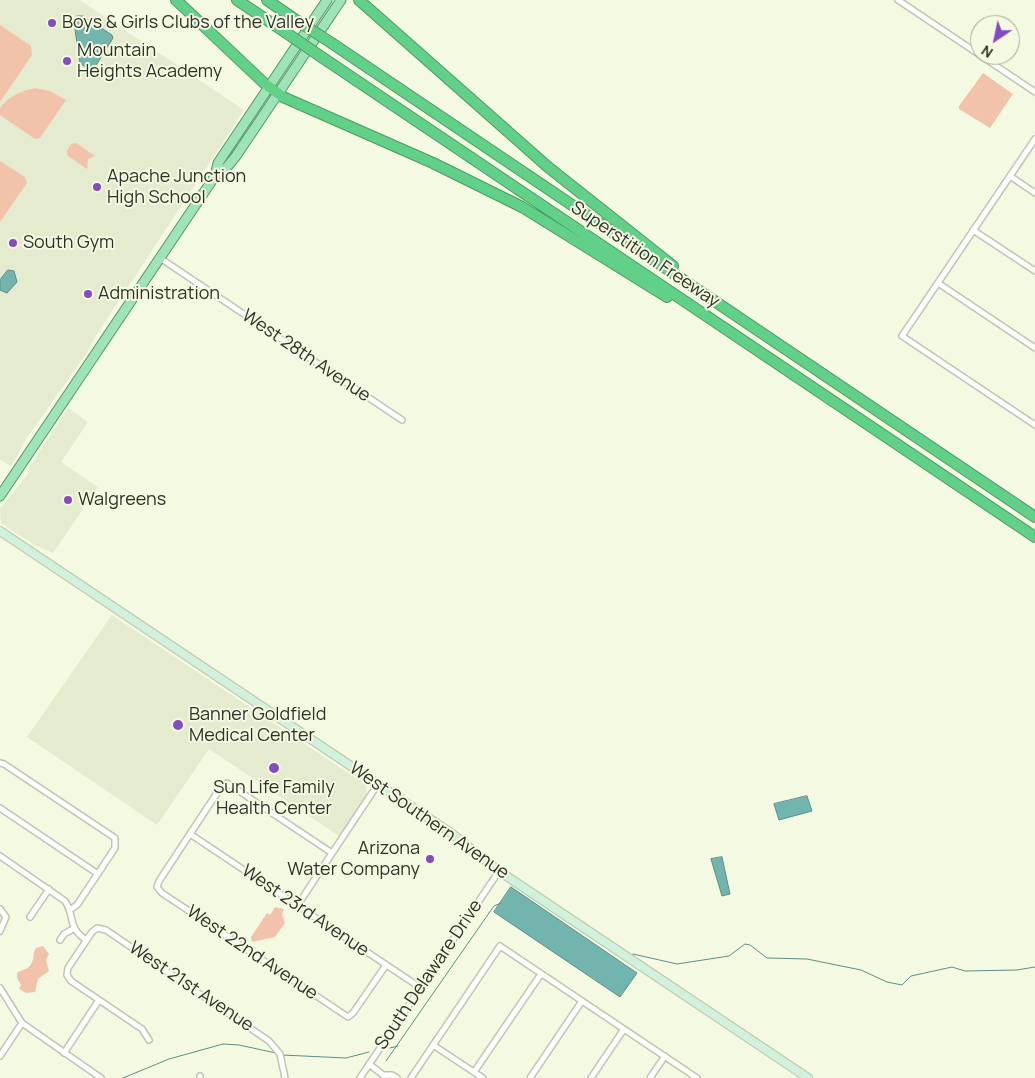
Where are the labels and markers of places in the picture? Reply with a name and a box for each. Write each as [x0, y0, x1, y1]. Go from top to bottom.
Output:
place label: Boys & Girls Clubs of the Valley [62, 12, 314, 34]
marker: Boys & Girls Clubs of the Valley [46, 17, 58, 29]
place label: Mountain Heights Academy [77, 40, 222, 82]
marker: Mountain Heights Academy [61, 55, 73, 67]
place label: Apache Junction High School [107, 166, 246, 208]
marker: Apache Junction High School [91, 181, 103, 193]
place label: South Gym [23, 232, 114, 254]
marker: South Gym [7, 237, 19, 249]
place label: Administration [98, 283, 220, 305]
marker: Administration [82, 288, 94, 300]
place label: Walgreens [78, 489, 166, 511]
marker: Walgreens [62, 494, 74, 506]
place label: Banner Goldfield Medical Center [189, 704, 326, 746]
marker: Banner Goldfield Medical Center [171, 718, 185, 732]
marker: Sun Life Family Health Center [267, 761, 281, 775]
place label: Sun Life Family Health Center [213, 777, 335, 820]
place label: Arizona Water Company [287, 838, 420, 881]
marker: Arizona Water Company [424, 853, 436, 865]

